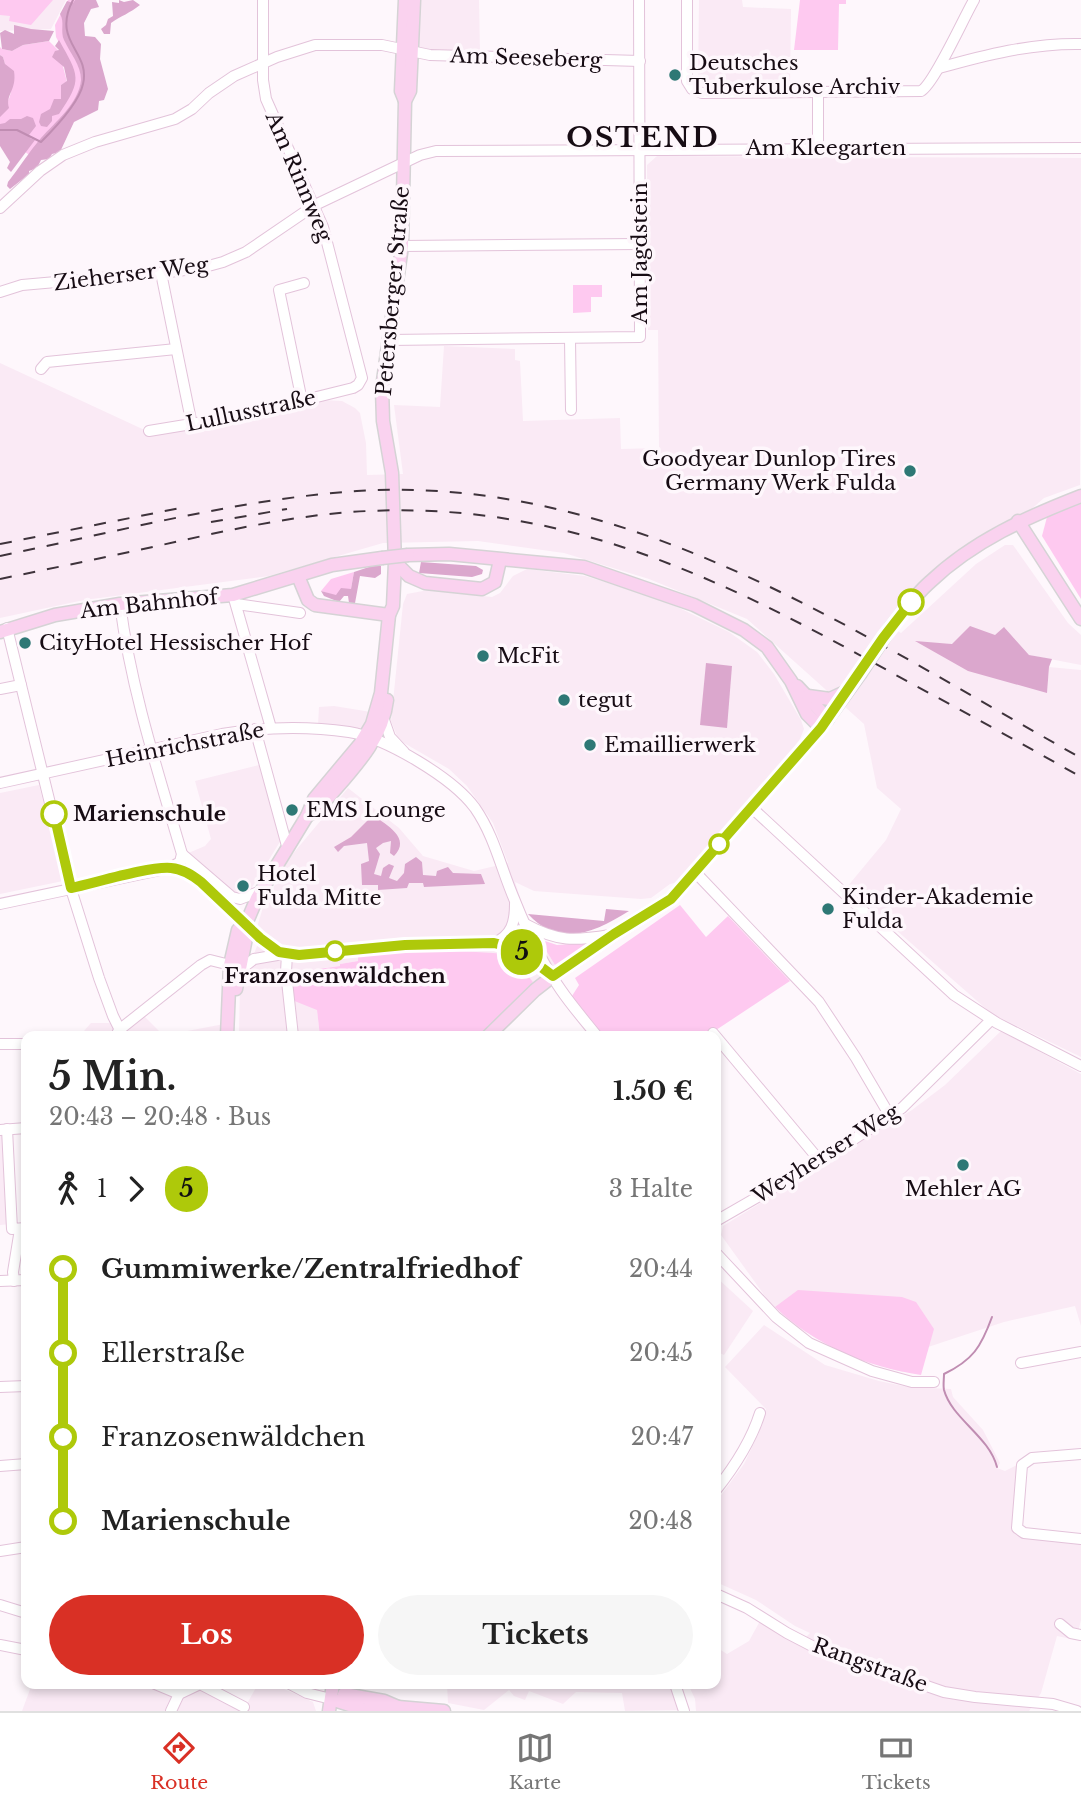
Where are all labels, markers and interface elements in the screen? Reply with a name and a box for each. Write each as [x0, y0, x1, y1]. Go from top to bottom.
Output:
street label: Am Seeseberg [448, 42, 603, 74]
place label: Deutsches Tuberkulose Archiv [689, 50, 901, 100]
marker: Deutsches Tuberkulose Archiv [667, 67, 683, 83]
street label: Am Rinnweg [259, 107, 338, 247]
district label: OSTEND [566, 120, 720, 155]
street label: Am Kleegarten [745, 135, 906, 161]
street label: Am Jagdstein [627, 182, 653, 325]
street label: Petersberger Straße [371, 185, 415, 397]
street label: Zieherser Weg [52, 252, 210, 296]
street label: Lullusstraße [184, 385, 318, 437]
place label: Goodyear Dunlop Tires Germany Werk Fulda [642, 446, 896, 496]
marker: Goodyear Dunlop Tires Germany Werk Fulda [902, 463, 918, 479]
street label: Am Bahnhof [78, 584, 221, 624]
unlabelled marker [898, 589, 924, 615]
place label: CityHotel Hessischer Hof [39, 630, 313, 656]
marker: CityHotel Hessischer Hof [17, 635, 33, 651]
place label: McFit [497, 643, 560, 669]
marker: McFit [475, 648, 491, 664]
place label: tegut [578, 687, 633, 713]
marker: tegut [556, 692, 572, 708]
street label: Heinrichstraße [104, 717, 266, 773]
place label: Emaillierwerk [604, 732, 756, 758]
marker: Emaillierwerk [582, 737, 598, 753]
place label: EMS Lounge [306, 797, 446, 823]
marker: Marienschule [41, 801, 67, 827]
place label: Marienschule [73, 801, 226, 827]
marker: EMS Lounge [284, 802, 300, 818]
unlabelled marker [709, 834, 729, 854]
place label: Hotel Fulda Mitte [257, 861, 382, 911]
marker: Hotel Fulda Mitte [235, 878, 251, 894]
place label: Kinder-Akademie Fulda [842, 884, 1034, 934]
marker: Kinder-Akademie Fulda [820, 901, 836, 917]
line badge: 5 [499, 929, 545, 975]
text: 5 [515, 937, 529, 966]
marker: Franzosenwäldchen [325, 941, 345, 961]
place label: Franzosenwäldchen [224, 963, 446, 989]
text: 5 Min. [49, 1053, 176, 1100]
text: 1.50 € [613, 1075, 693, 1107]
street label: Weyherser Weg [747, 1098, 905, 1210]
text: 20:43 – 20:48 · Bus [49, 1103, 271, 1131]
marker: Mehler AG [955, 1157, 971, 1173]
icon: walk [49, 1170, 87, 1208]
icon: forward [117, 1170, 155, 1208]
text: 5 [179, 1174, 194, 1203]
text: 1 [97, 1175, 107, 1203]
text: 3 Halte [609, 1175, 693, 1203]
place label: Mehler AG [905, 1176, 1021, 1202]
text: Gummiwerke/Zentralfriedhof [101, 1253, 520, 1285]
text: 20:44 [629, 1255, 693, 1283]
text: Ellerstraße [101, 1337, 245, 1369]
text: 20:45 [629, 1339, 693, 1367]
text: Franzosenwäldchen [101, 1421, 365, 1453]
text: 20:47 [631, 1423, 693, 1451]
text: Marienschule [101, 1505, 290, 1537]
text: 20:48 [628, 1507, 693, 1535]
button: Los [49, 1595, 364, 1675]
button: Tickets [378, 1595, 693, 1675]
street label: Rangstraße [809, 1632, 931, 1698]
tab: Route [150, 1729, 208, 1794]
tab: Karte [509, 1729, 561, 1794]
tab: Tickets [862, 1729, 931, 1794]

